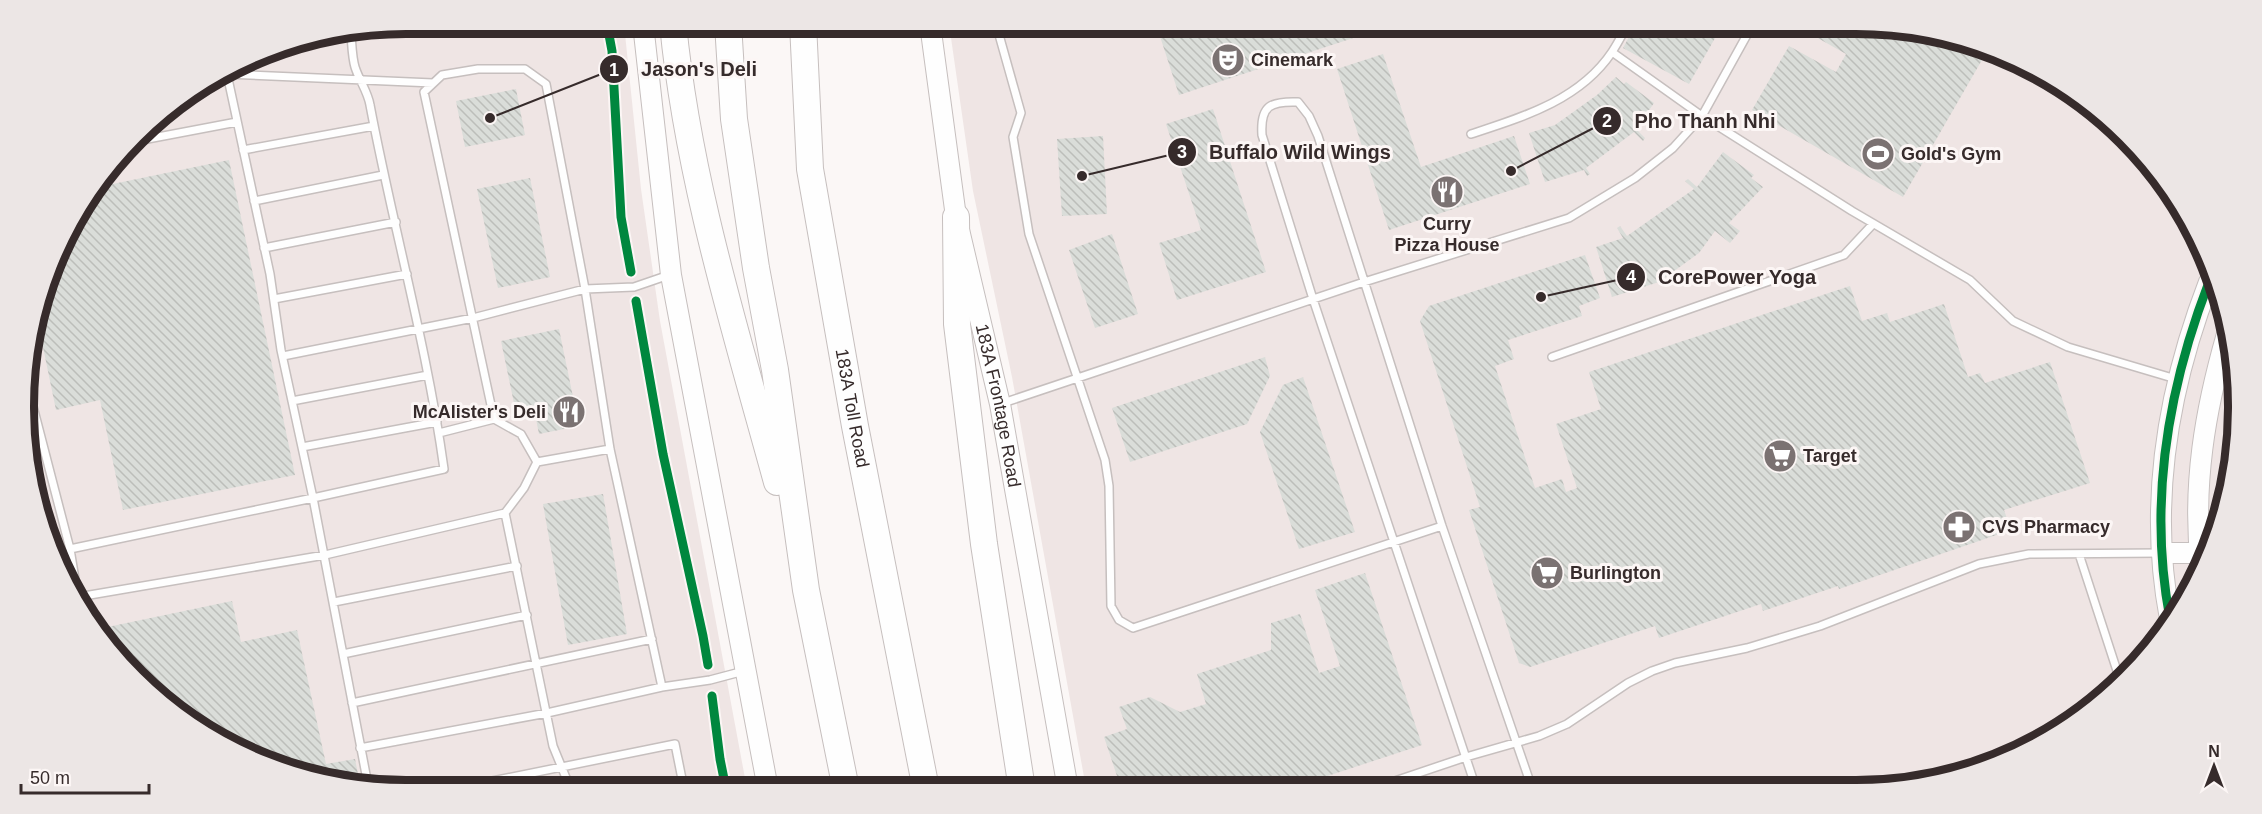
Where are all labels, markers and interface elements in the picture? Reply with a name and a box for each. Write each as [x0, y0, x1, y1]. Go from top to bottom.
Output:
theatre icon: Cinemark [1210, 42, 1246, 78]
callout: Jason's Deli [599, 50, 769, 88]
place label: Cinemark [1251, 50, 1334, 70]
text: Jason's Deli [641, 58, 757, 80]
text: 1 [609, 60, 619, 80]
callout: Pho Thanh Nhi [1592, 102, 1787, 140]
text: Pho Thanh Nhi [1634, 110, 1776, 132]
text: 2 [1602, 111, 1612, 131]
callout: Buffalo Wild Wings [1167, 133, 1403, 171]
sports icon: Gold's Gym [1860, 136, 1896, 172]
text: Buffalo Wild Wings [1209, 141, 1391, 163]
text: 3 [1177, 142, 1187, 162]
place label: Gold's Gym [1901, 144, 2001, 164]
restaurant icon: Curry Pizza House [1429, 174, 1465, 210]
place label: Curry Pizza House [1394, 214, 1500, 255]
callout: CorePower Yoga [1616, 258, 1829, 296]
text: CorePower Yoga [1658, 266, 1817, 288]
text: 4 [1626, 267, 1636, 287]
street label: 183A Frontage Road [971, 322, 1025, 489]
street label: 183A Toll Road [832, 347, 873, 469]
restaurant icon: McAlister's Deli [551, 394, 587, 430]
place label: McAlister's Deli [413, 402, 546, 422]
supermarket icon: Target [1762, 438, 1798, 474]
place label: Target [1803, 446, 1857, 466]
pharmacy icon: CVS Pharmacy [1941, 509, 1977, 545]
place label: CVS Pharmacy [1982, 517, 2110, 537]
supermarket icon: Burlington [1529, 555, 1565, 591]
place label: Burlington [1570, 563, 1661, 583]
north arrow [2184, 736, 2244, 796]
text: N [2208, 743, 2220, 760]
scale bar [21, 757, 148, 795]
text: 50 m [30, 768, 70, 788]

